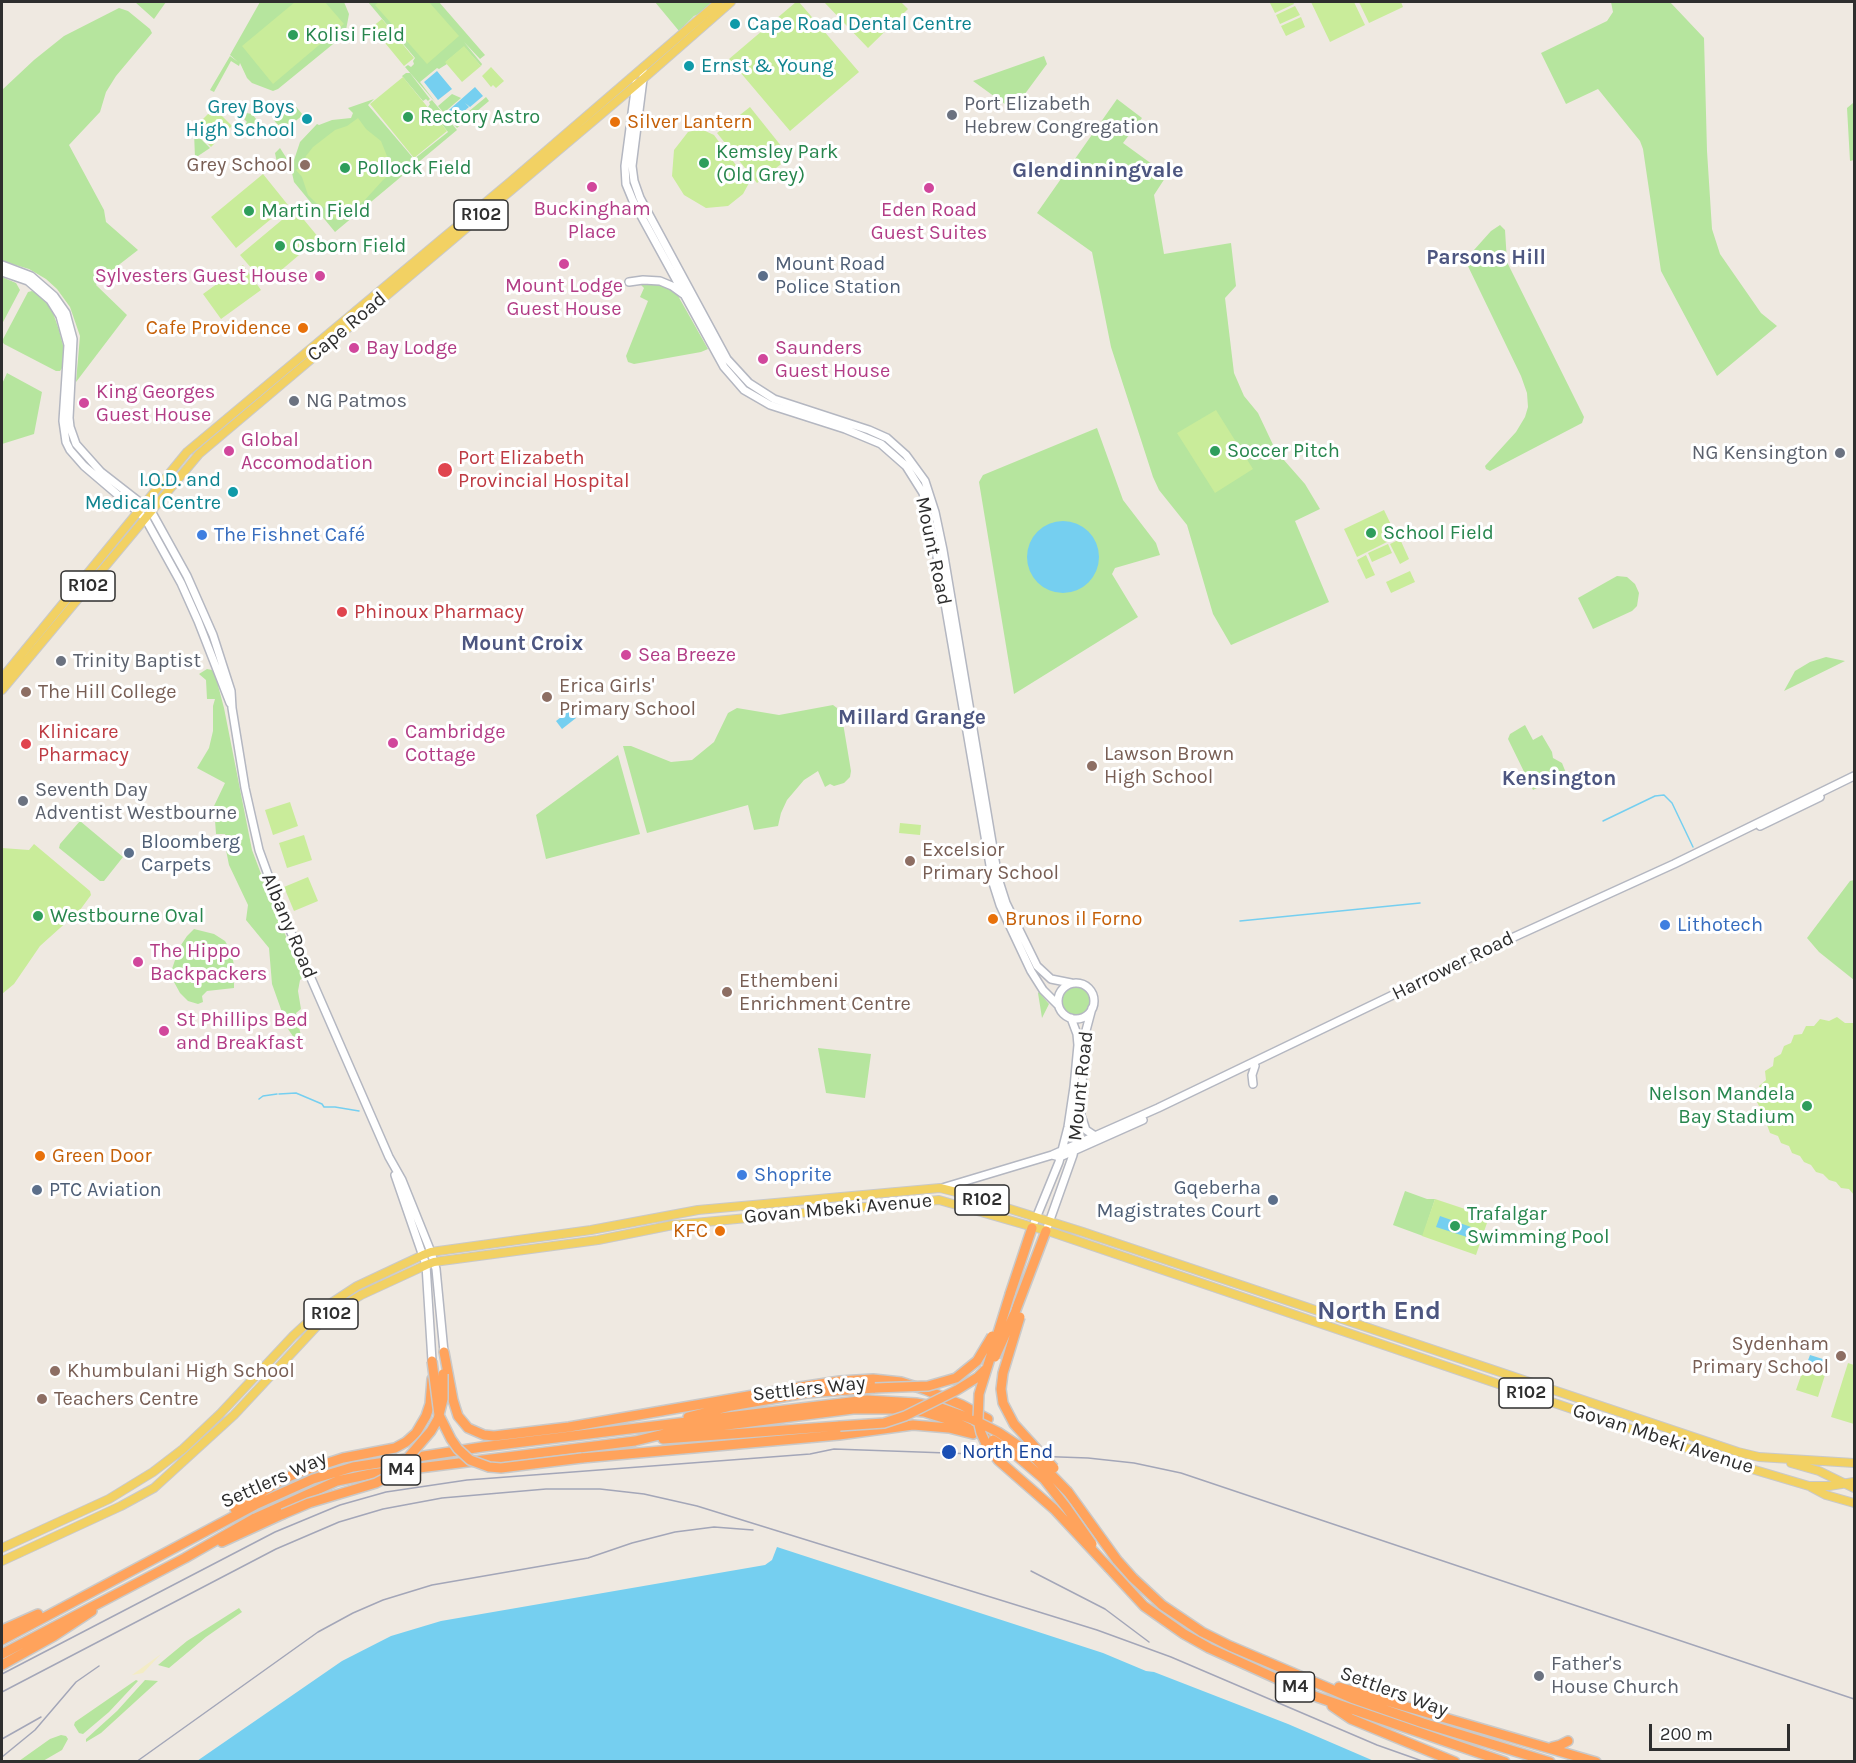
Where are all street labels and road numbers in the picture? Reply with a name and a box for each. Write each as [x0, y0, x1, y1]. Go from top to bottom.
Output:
road number: R102 [454, 200, 508, 230]
street label: Cape Road [303, 287, 391, 367]
street label: Mount Road [910, 495, 956, 607]
road number: R102 [61, 571, 115, 601]
street label: Albany Road [256, 870, 322, 982]
street label: Harrower Road [1388, 926, 1518, 1006]
street label: Mount Road [1063, 1030, 1099, 1142]
road number: R102 [955, 1185, 1009, 1215]
street label: Govan Mbeki Avenue [743, 1189, 933, 1229]
road number: R102 [304, 1299, 358, 1329]
street label: Settlers Way [751, 1371, 867, 1407]
road number: R102 [1499, 1378, 1553, 1408]
street label: Govan Mbeki Avenue [1570, 1398, 1756, 1480]
street label: Settlers Way [217, 1446, 331, 1514]
road number: M4 [382, 1455, 420, 1485]
street label: Settlers Way [1337, 1661, 1451, 1723]
road number: M4 [1276, 1672, 1314, 1702]

